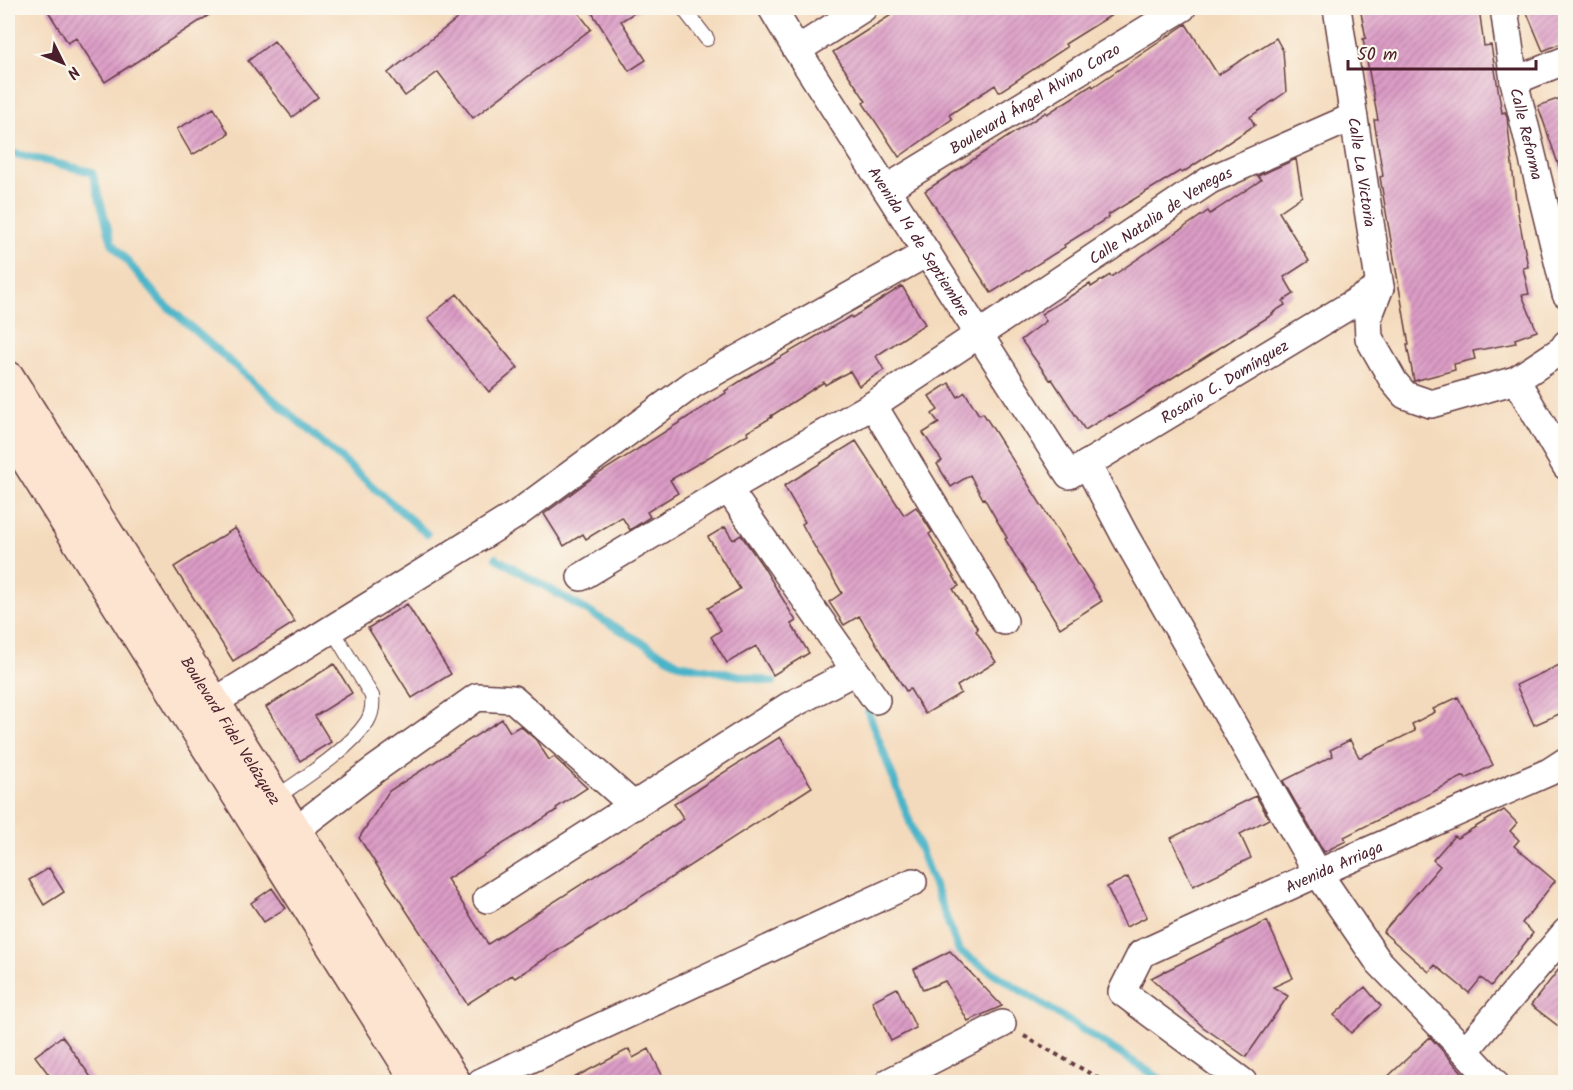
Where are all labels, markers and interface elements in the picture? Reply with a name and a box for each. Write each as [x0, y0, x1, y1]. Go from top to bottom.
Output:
north arrow [33, 33, 93, 93]
scale bar [1348, 33, 1536, 71]
street label: Boulevard Ángel Alvino Corzo [945, 38, 1126, 161]
text: 50 m [1357, 41, 1397, 70]
text: N [60, 60, 85, 84]
street label: Calle Reforma [1502, 86, 1549, 183]
street label: Calle La Victoria [1340, 116, 1382, 229]
street label: Calle Natalia de Venegas [1084, 161, 1237, 272]
street label: Avenida 14 de Septiembre [861, 162, 976, 322]
street label: Rosario C. Domínguez [1156, 334, 1294, 431]
street label: Boulevard Fidel Velázquez [173, 652, 286, 810]
street label: Avenida Arriaga [1281, 835, 1387, 900]

